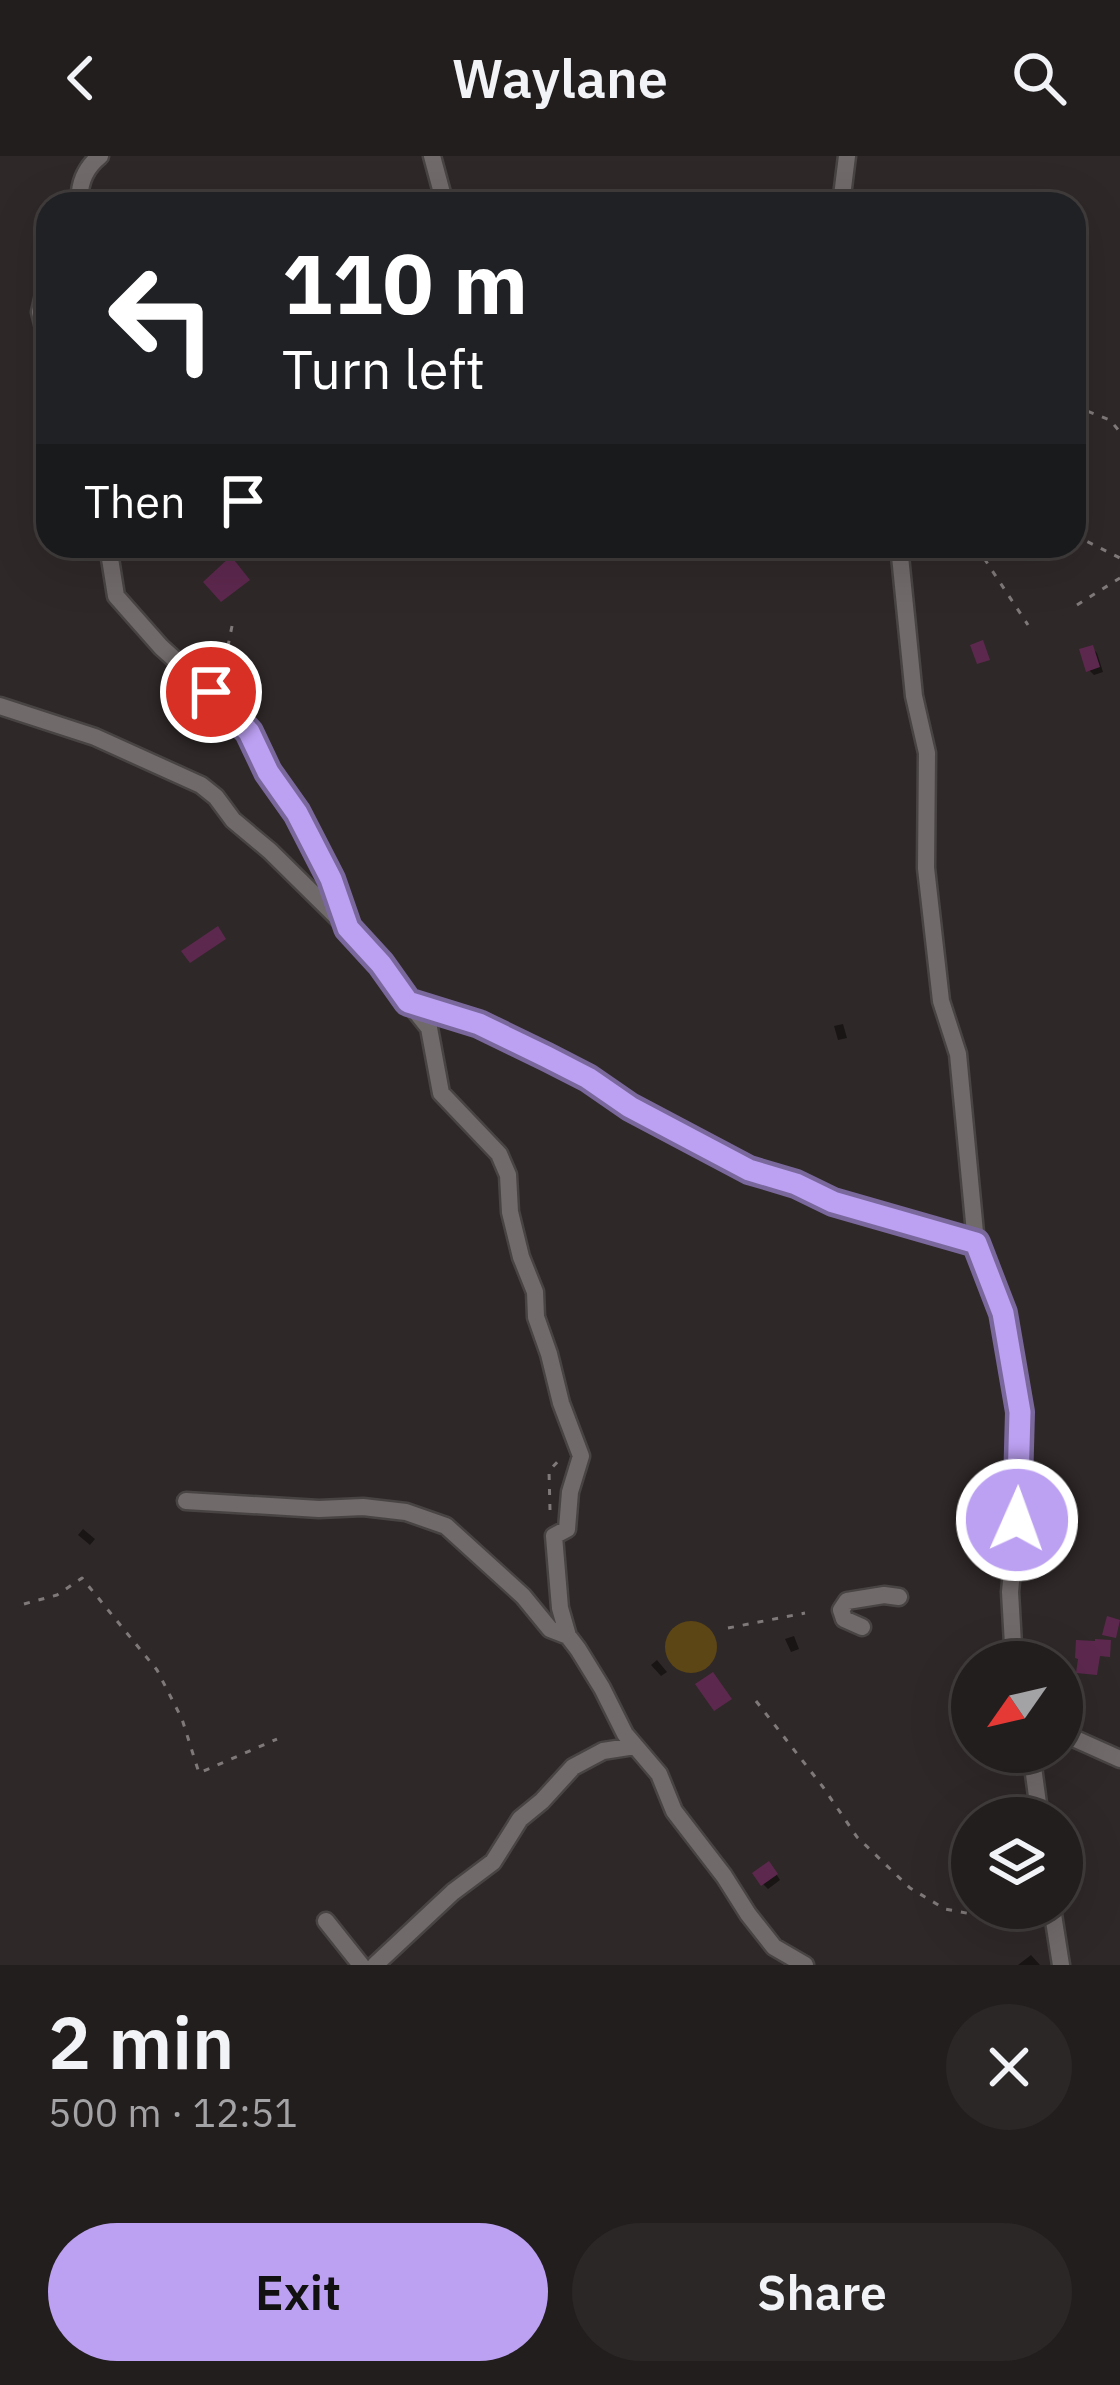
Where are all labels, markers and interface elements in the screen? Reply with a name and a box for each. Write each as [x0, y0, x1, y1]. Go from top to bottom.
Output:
text: Waylane [452, 43, 668, 113]
icon: back [48, 45, 114, 111]
icon: search [1006, 45, 1072, 111]
text: 110 m [282, 228, 528, 337]
icon: left [84, 240, 240, 396]
text: Turn left [282, 334, 485, 404]
icon: arrive [210, 468, 276, 534]
text: Then [84, 472, 186, 530]
pin [160, 641, 262, 743]
icon: arrive [178, 659, 244, 725]
position arrow [954, 1457, 1080, 1583]
north arrow [951, 1641, 1083, 1773]
map controls [951, 1641, 1083, 1929]
button: layers [951, 1797, 1083, 1929]
text: 2 min [48, 1995, 234, 2089]
button: close [946, 2004, 1072, 2130]
text: 500 m · 12:51 [48, 2087, 298, 2138]
button: Exit [48, 2223, 548, 2361]
button: Share [572, 2223, 1072, 2361]

